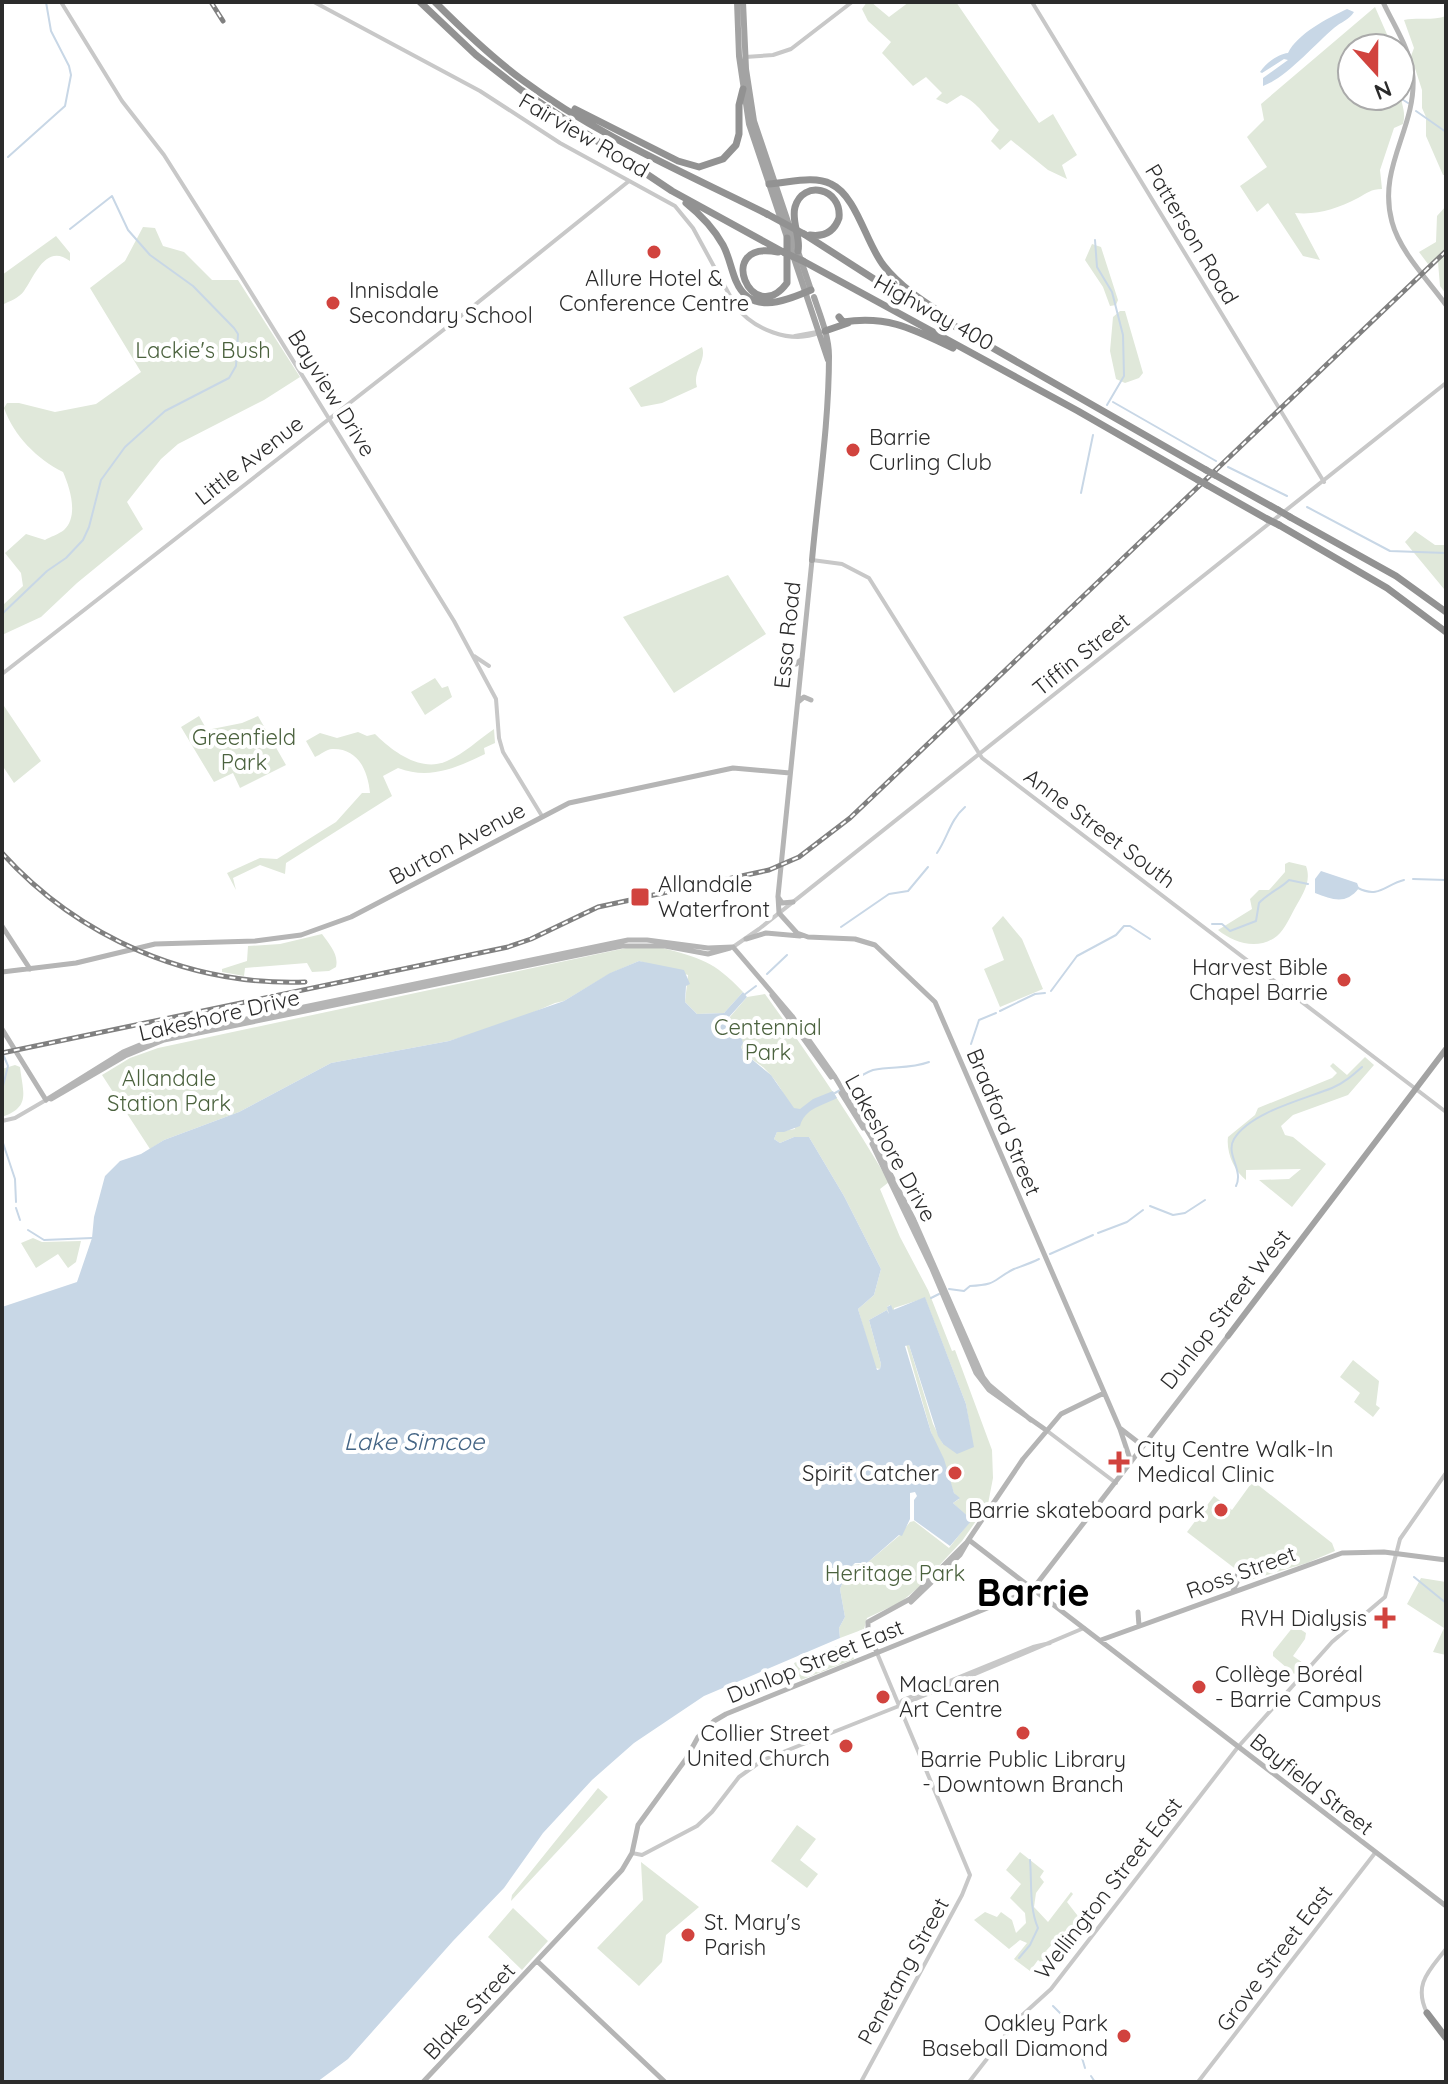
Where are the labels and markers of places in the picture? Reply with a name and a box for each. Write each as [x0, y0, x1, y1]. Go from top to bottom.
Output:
marker: Allure Hotel & Conference Centre [645, 243, 663, 261]
place label: Allure Hotel & Conference Centre [559, 264, 749, 317]
place label: Innisdale Secondary School [349, 276, 533, 329]
marker: Innisdale Secondary School [324, 294, 342, 312]
place label: Barrie Curling Club [869, 423, 992, 476]
marker: Barrie Curling Club [844, 441, 862, 459]
place label: Allandale Waterfront [658, 870, 770, 923]
marker: Allandale Waterfront [629, 886, 651, 908]
place label: Harvest Bible Chapel Barrie [1189, 953, 1328, 1006]
marker: Harvest Bible Chapel Barrie [1335, 971, 1353, 989]
place label: City Centre Walk-In Medical Clinic [1137, 1435, 1333, 1488]
marker: City Centre Walk-In Medical Clinic [1108, 1451, 1130, 1473]
place label: Spirit Catcher [802, 1459, 940, 1487]
marker: Spirit Catcher [946, 1464, 964, 1482]
place label: Barrie skateboard park [968, 1496, 1205, 1524]
marker: Barrie skateboard park [1212, 1501, 1230, 1519]
place label: RVH Dialysis [1240, 1604, 1367, 1632]
marker: RVH Dialysis [1374, 1607, 1396, 1629]
place label: Collège Boréal - Barrie Campus [1215, 1660, 1381, 1713]
place label: MacLaren Art Centre [899, 1670, 1003, 1723]
marker: Collège Boréal - Barrie Campus [1190, 1678, 1208, 1696]
marker: MacLaren Art Centre [874, 1688, 892, 1706]
place label: Collier Street United Church [687, 1719, 830, 1772]
marker: Barrie Public Library - Downtown Branch [1014, 1724, 1032, 1742]
marker: Collier Street United Church [837, 1737, 855, 1755]
place label: Barrie Public Library - Downtown Branch [920, 1745, 1126, 1798]
place label: St. Mary's Parish [704, 1908, 801, 1961]
marker: St. Mary's Parish [679, 1926, 697, 1944]
place label: Oakley Park Baseball Diamond [922, 2009, 1108, 2062]
marker: Oakley Park Baseball Diamond [1115, 2027, 1133, 2045]

